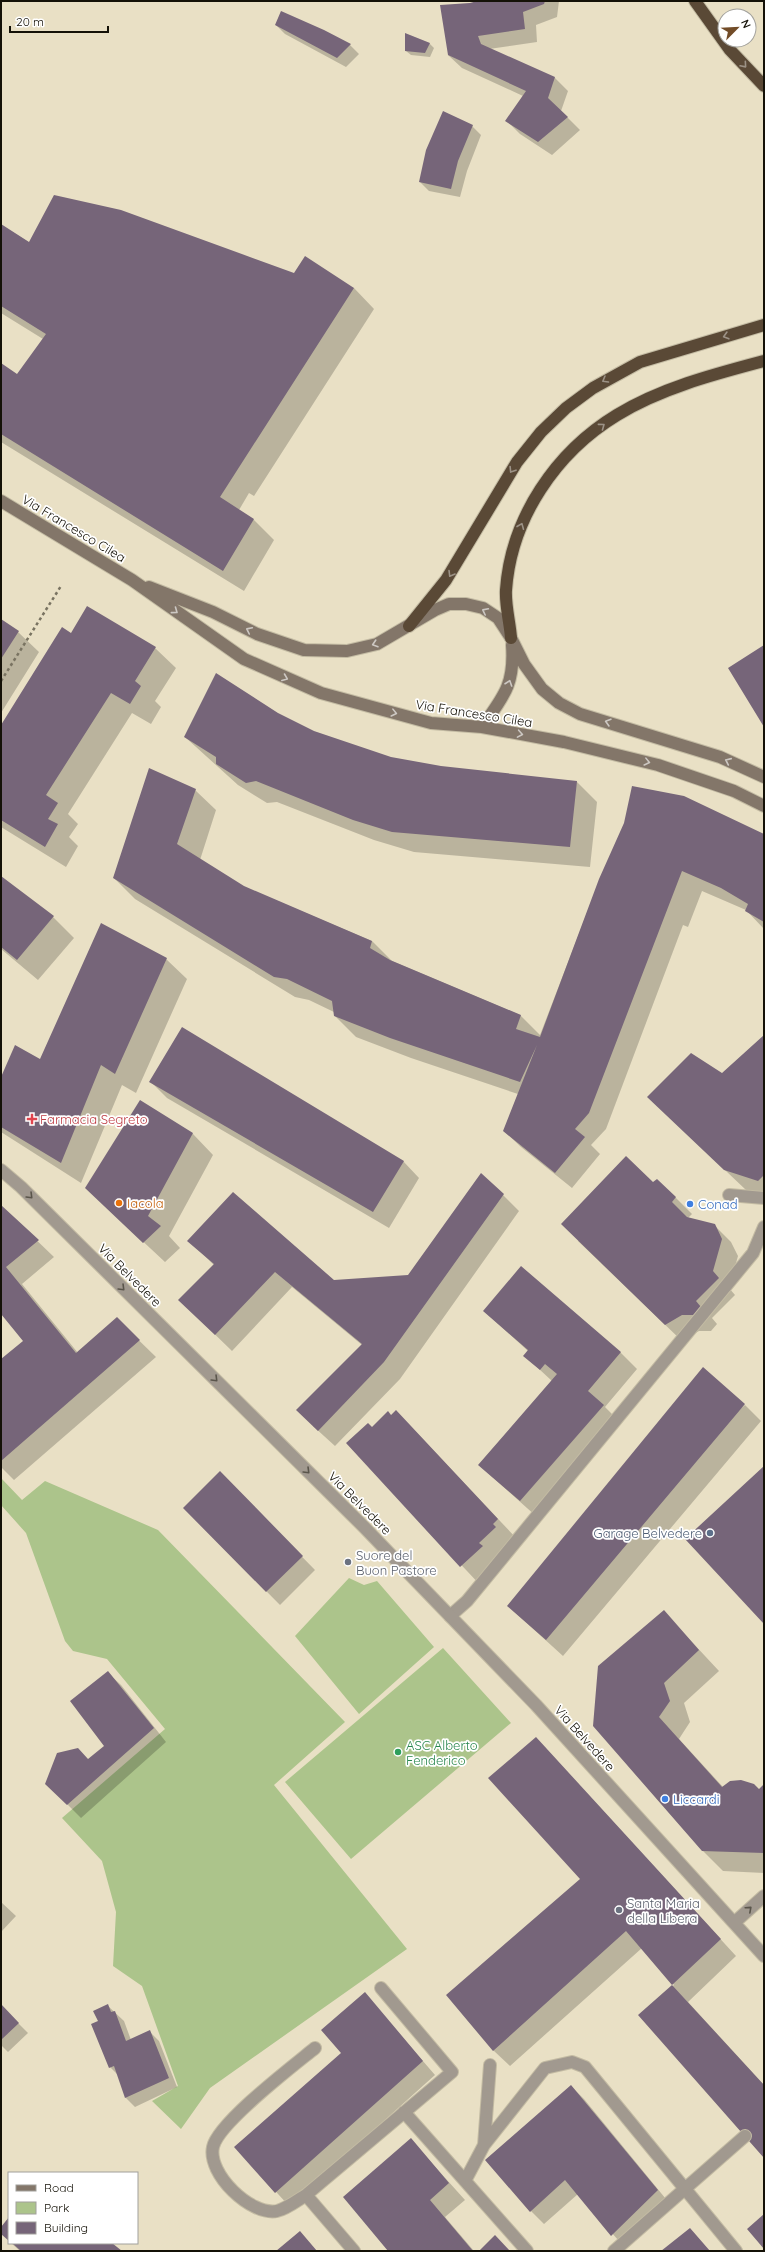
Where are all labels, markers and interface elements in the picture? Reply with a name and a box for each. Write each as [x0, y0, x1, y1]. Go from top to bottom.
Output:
scale bar [10, 8, 108, 34]
north arrow [717, 8, 757, 48]
text: 20 m [16, 14, 44, 29]
text: N [738, 17, 754, 30]
one-way arrow [739, 61, 746, 68]
one-way arrow [723, 331, 730, 340]
one-way arrow [602, 376, 609, 383]
one-way arrow [598, 423, 605, 431]
one-way arrow [510, 466, 517, 473]
street label: Via Francesco Cilea [19, 491, 129, 565]
one-way arrow [516, 522, 524, 530]
one-way arrow [448, 570, 455, 577]
one-way arrow [170, 606, 177, 613]
one-way arrow [482, 608, 489, 615]
one-way arrow [246, 627, 253, 635]
one-way arrow [371, 639, 378, 648]
one-way arrow [282, 674, 289, 682]
one-way arrow [504, 679, 513, 686]
street label: Via Francesco Cilea [414, 696, 534, 730]
one-way arrow [391, 709, 398, 717]
one-way arrow [604, 718, 611, 727]
one-way arrow [517, 729, 523, 738]
one-way arrow [725, 757, 732, 765]
one-way arrow [644, 758, 650, 766]
place label: Farmacia Segreto [40, 1111, 148, 1127]
marker: Farmacia Segreto [27, 1114, 37, 1124]
one-way arrow [25, 1191, 33, 1199]
place label: Iacola [127, 1195, 164, 1211]
place label: Conad [698, 1196, 738, 1212]
marker: Iacola [114, 1198, 124, 1208]
marker: Conad [685, 1199, 695, 1209]
street label: Via Belvedere [95, 1240, 165, 1310]
one-way arrow [117, 1283, 125, 1291]
one-way arrow [210, 1374, 218, 1382]
one-way arrow [302, 1466, 310, 1473]
street label: Via Belvedere [325, 1468, 395, 1538]
place label: Garage Belvedere [594, 1525, 702, 1541]
marker: Garage Belvedere [705, 1528, 715, 1538]
place label: Suore del Buon Pastore [356, 1547, 437, 1578]
marker: Suore del Buon Pastore [343, 1557, 353, 1567]
street label: Via Belvedere [551, 1702, 619, 1774]
place label: ASC Alberto Fenderico [406, 1737, 478, 1768]
marker: ASC Alberto Fenderico [393, 1747, 403, 1757]
place label: Liccardi [673, 1791, 719, 1807]
marker: Liccardi [660, 1794, 670, 1804]
place label: Santa Maria della Libera [627, 1895, 700, 1926]
marker: Santa Maria della Libera [614, 1905, 624, 1915]
one-way arrow [744, 1906, 752, 1914]
legend [8, 2172, 138, 2244]
text: Road [44, 2180, 74, 2195]
text: Park [44, 2200, 69, 2215]
text: Building [44, 2220, 88, 2235]

